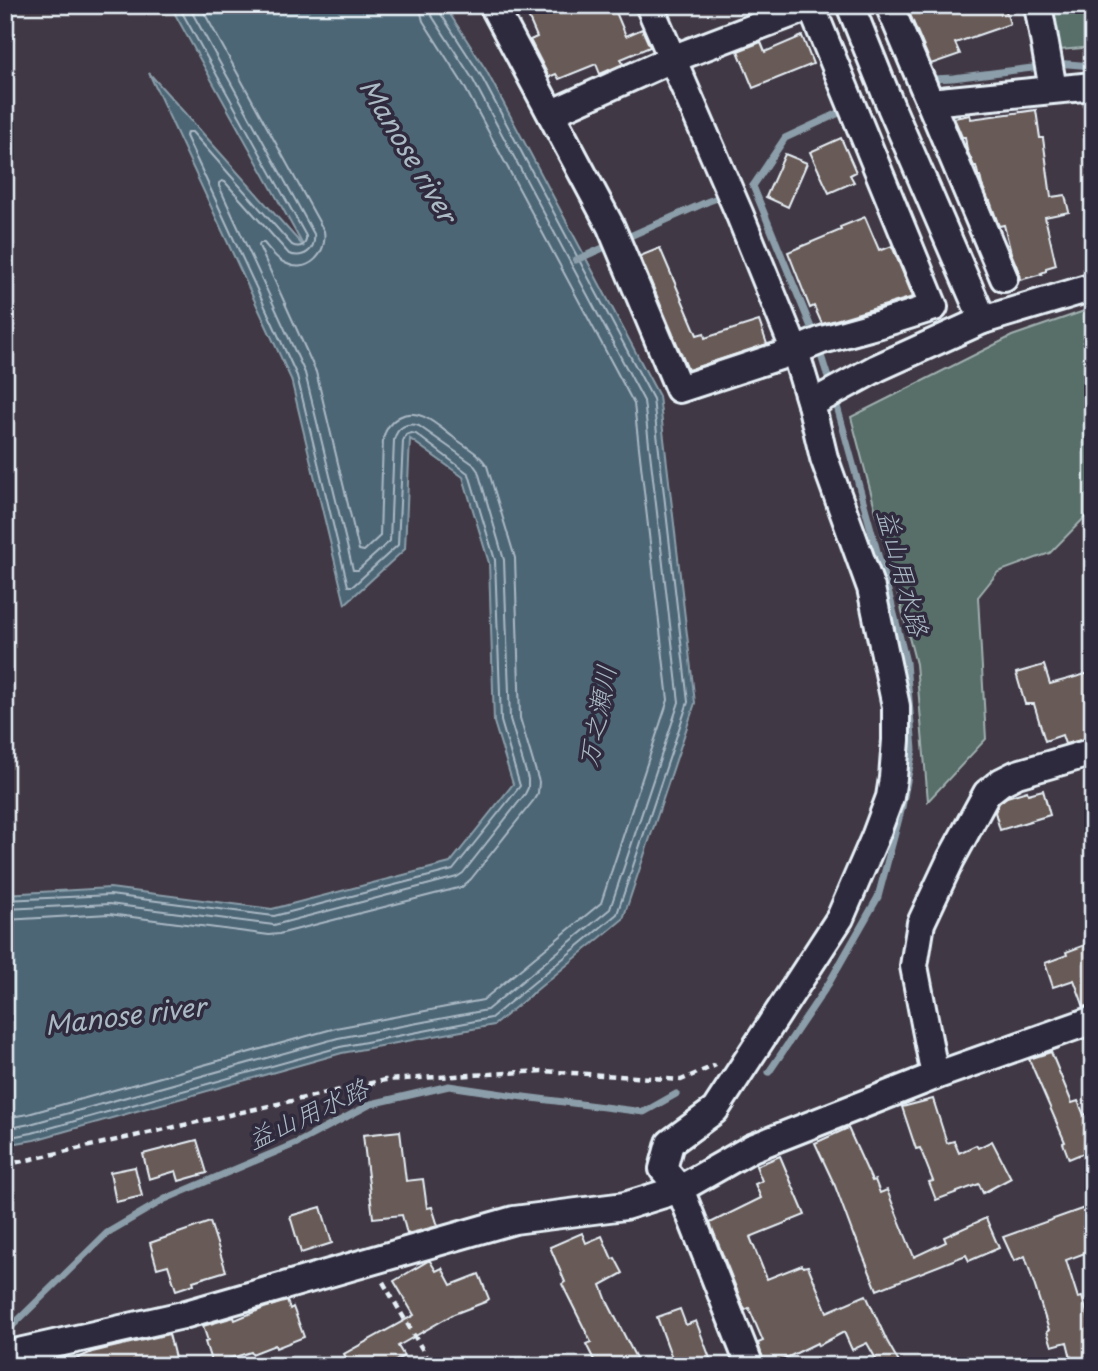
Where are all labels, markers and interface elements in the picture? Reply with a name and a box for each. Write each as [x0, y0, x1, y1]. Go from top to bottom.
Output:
water label: Manose river [351, 71, 469, 232]
water label: 益山用水路 [868, 504, 940, 642]
water label: 万之瀬川 [567, 661, 625, 771]
water label: Manose river [42, 985, 211, 1044]
water label: 益山用水路 [240, 1067, 376, 1158]

